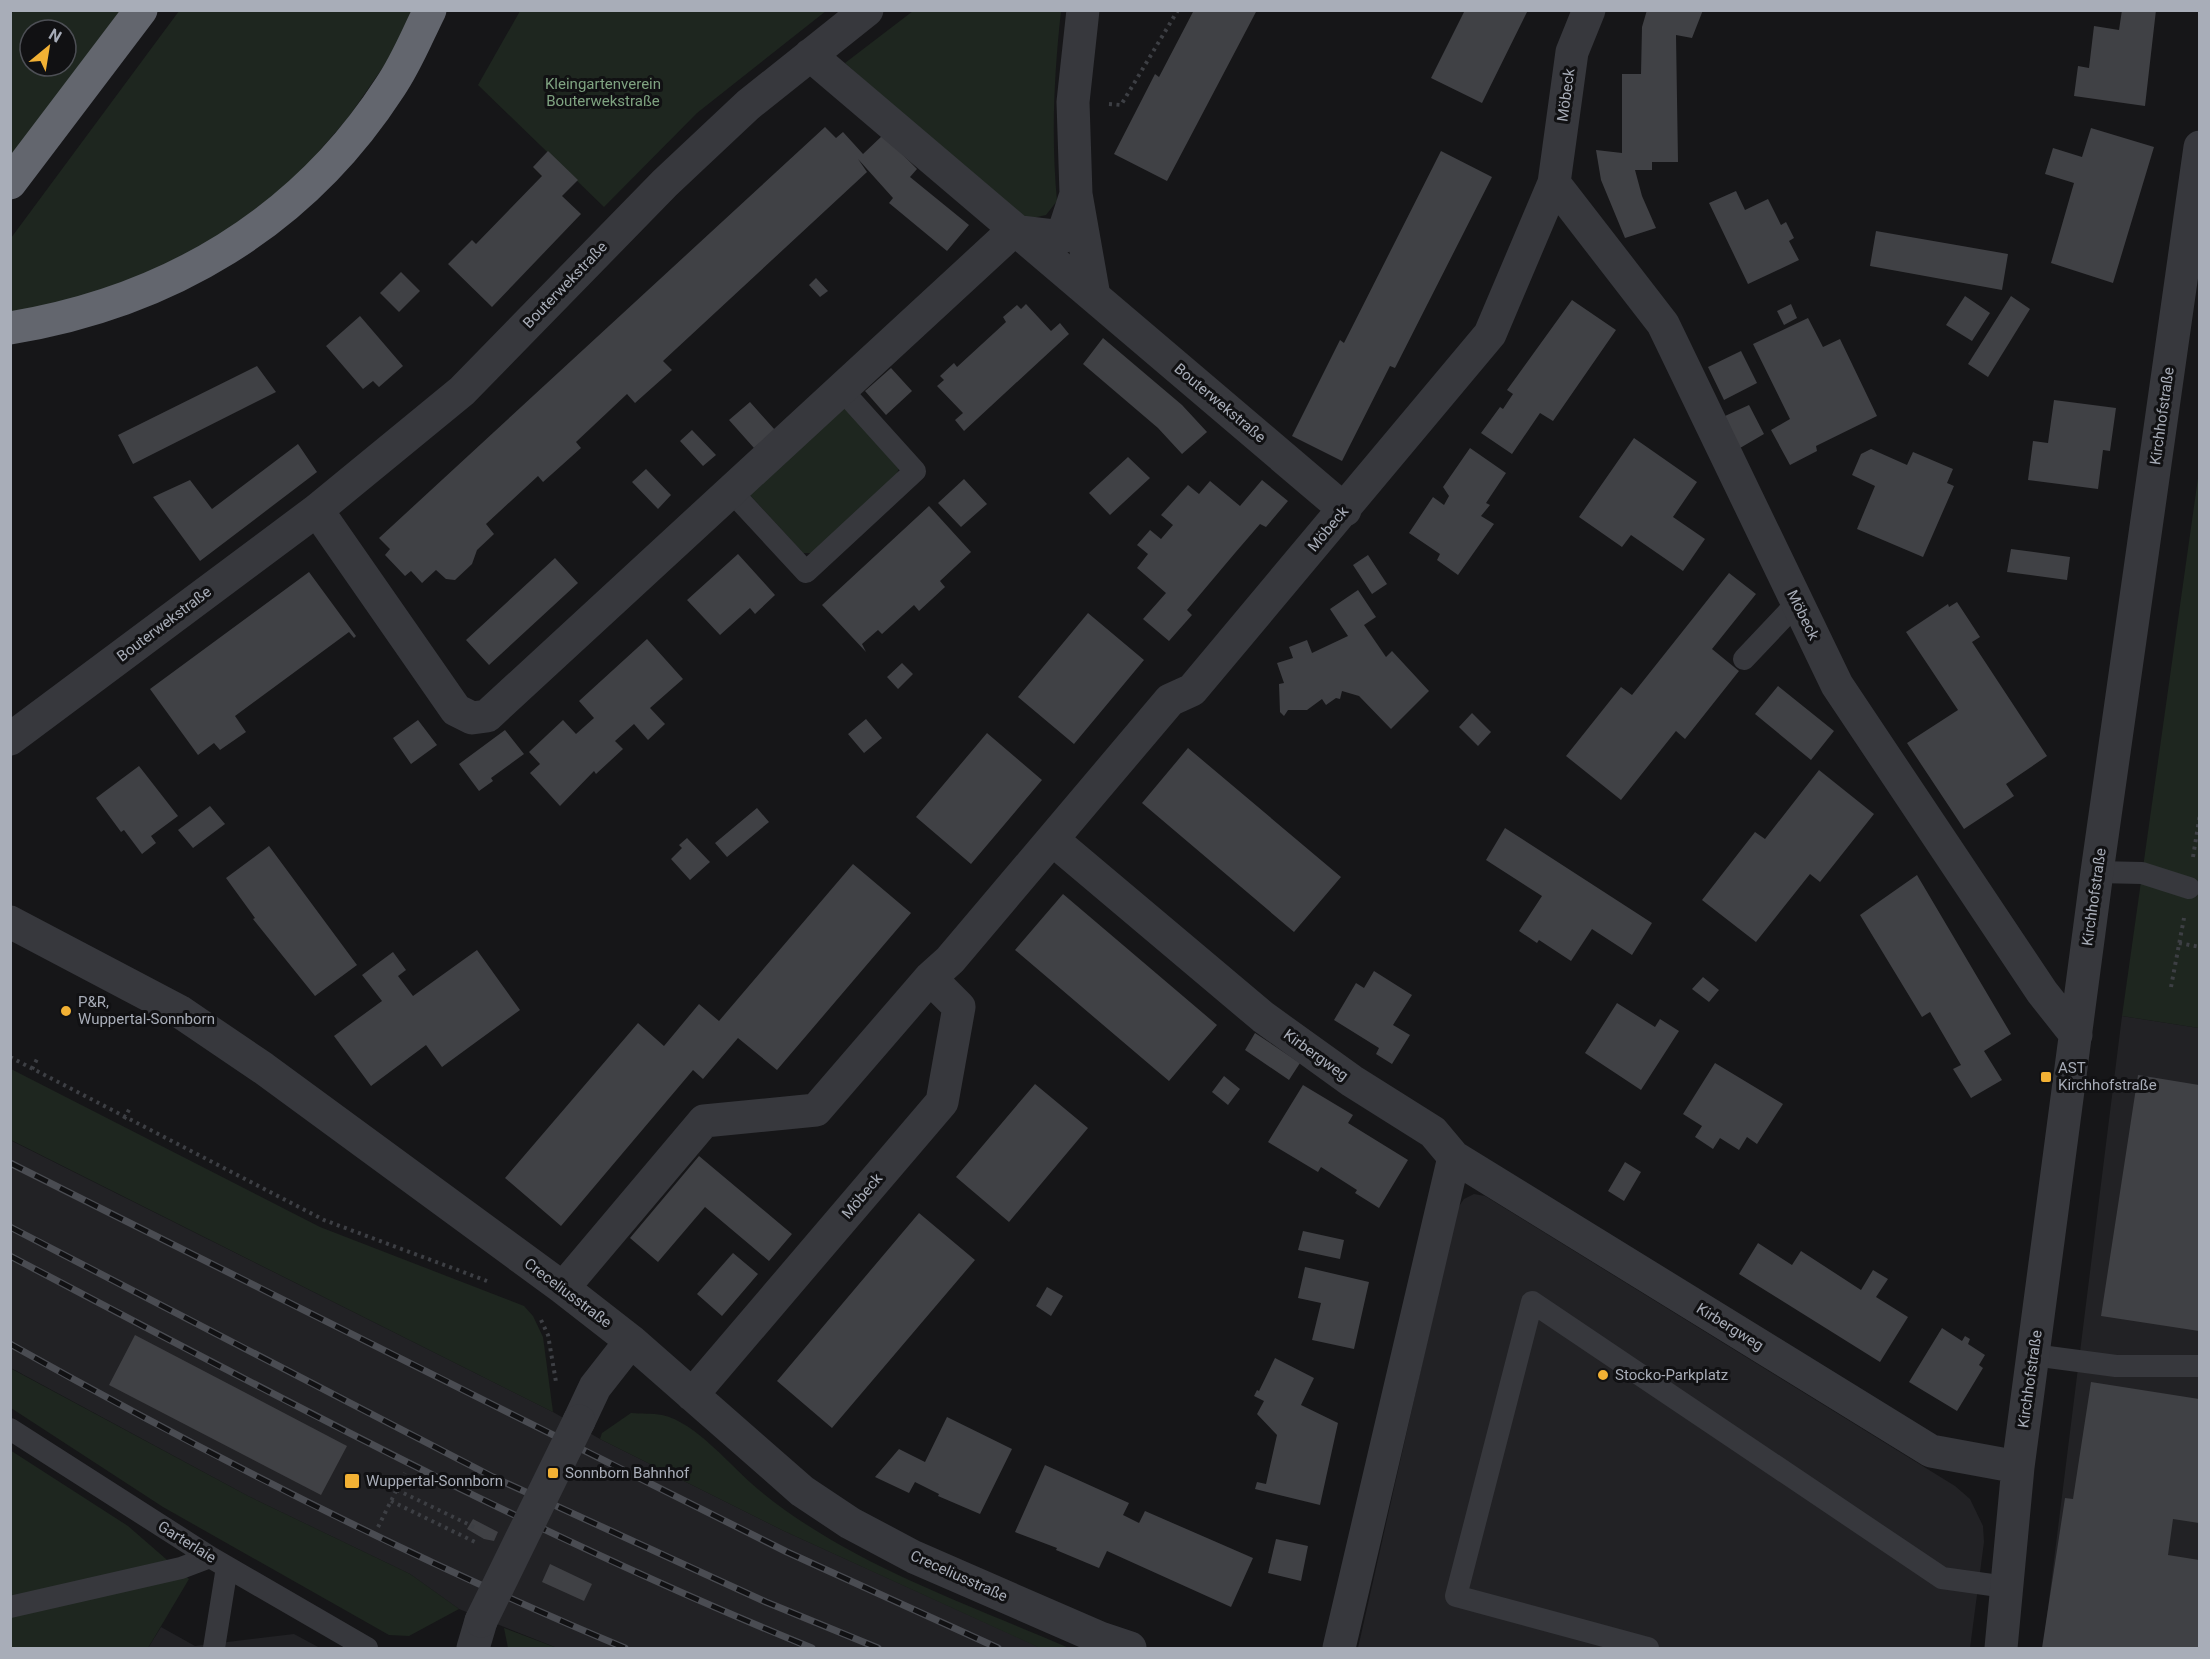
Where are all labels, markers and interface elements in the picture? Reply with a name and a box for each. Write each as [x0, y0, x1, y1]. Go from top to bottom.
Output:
north arrow [18, 18, 78, 78]
text: N [46, 24, 65, 46]
street label: Möbeck [1553, 67, 1579, 123]
park label: Kleingartenverein Bouterwekstraße [545, 75, 661, 110]
street label: Bouterwekstraße [519, 238, 611, 332]
street label: Bouterwekstraße [1171, 360, 1269, 446]
street label: Kirchhofstraße [2146, 366, 2178, 466]
street label: Möbeck [1304, 502, 1352, 555]
street label: Bouterwekstraße [113, 583, 215, 665]
street label: Möbeck [1783, 587, 1823, 643]
street label: Kirchhofstraße [2078, 847, 2110, 947]
place label: P&R, Wuppertal-Sonnborn [78, 993, 215, 1028]
marker: P&R, Wuppertal-Sonnborn [59, 1004, 73, 1018]
street label: Kirbergweg [1280, 1026, 1352, 1084]
place label: AST Kirchhofstraße [2058, 1059, 2157, 1094]
marker: AST Kirchhofstraße [2039, 1070, 2053, 1084]
street label: Möbeck [838, 1169, 886, 1222]
street label: Creceliusstraße [521, 1254, 615, 1332]
street label: Kirbergweg [1693, 1299, 1767, 1355]
street label: Kirchhofstraße [2014, 1329, 2046, 1429]
place label: Stocko-Parkplatz [1615, 1366, 1728, 1384]
marker: Stocko-Parkplatz [1596, 1368, 1610, 1382]
place label: Sonnborn Bahnhof [565, 1464, 690, 1482]
marker: Sonnborn Bahnhof [546, 1466, 560, 1480]
marker: Wuppertal-Sonnborn [343, 1472, 361, 1490]
place label: Wuppertal-Sonnborn [366, 1472, 503, 1490]
street label: Garterlaie [155, 1517, 219, 1567]
street label: Creceliusstraße [908, 1547, 1010, 1605]

